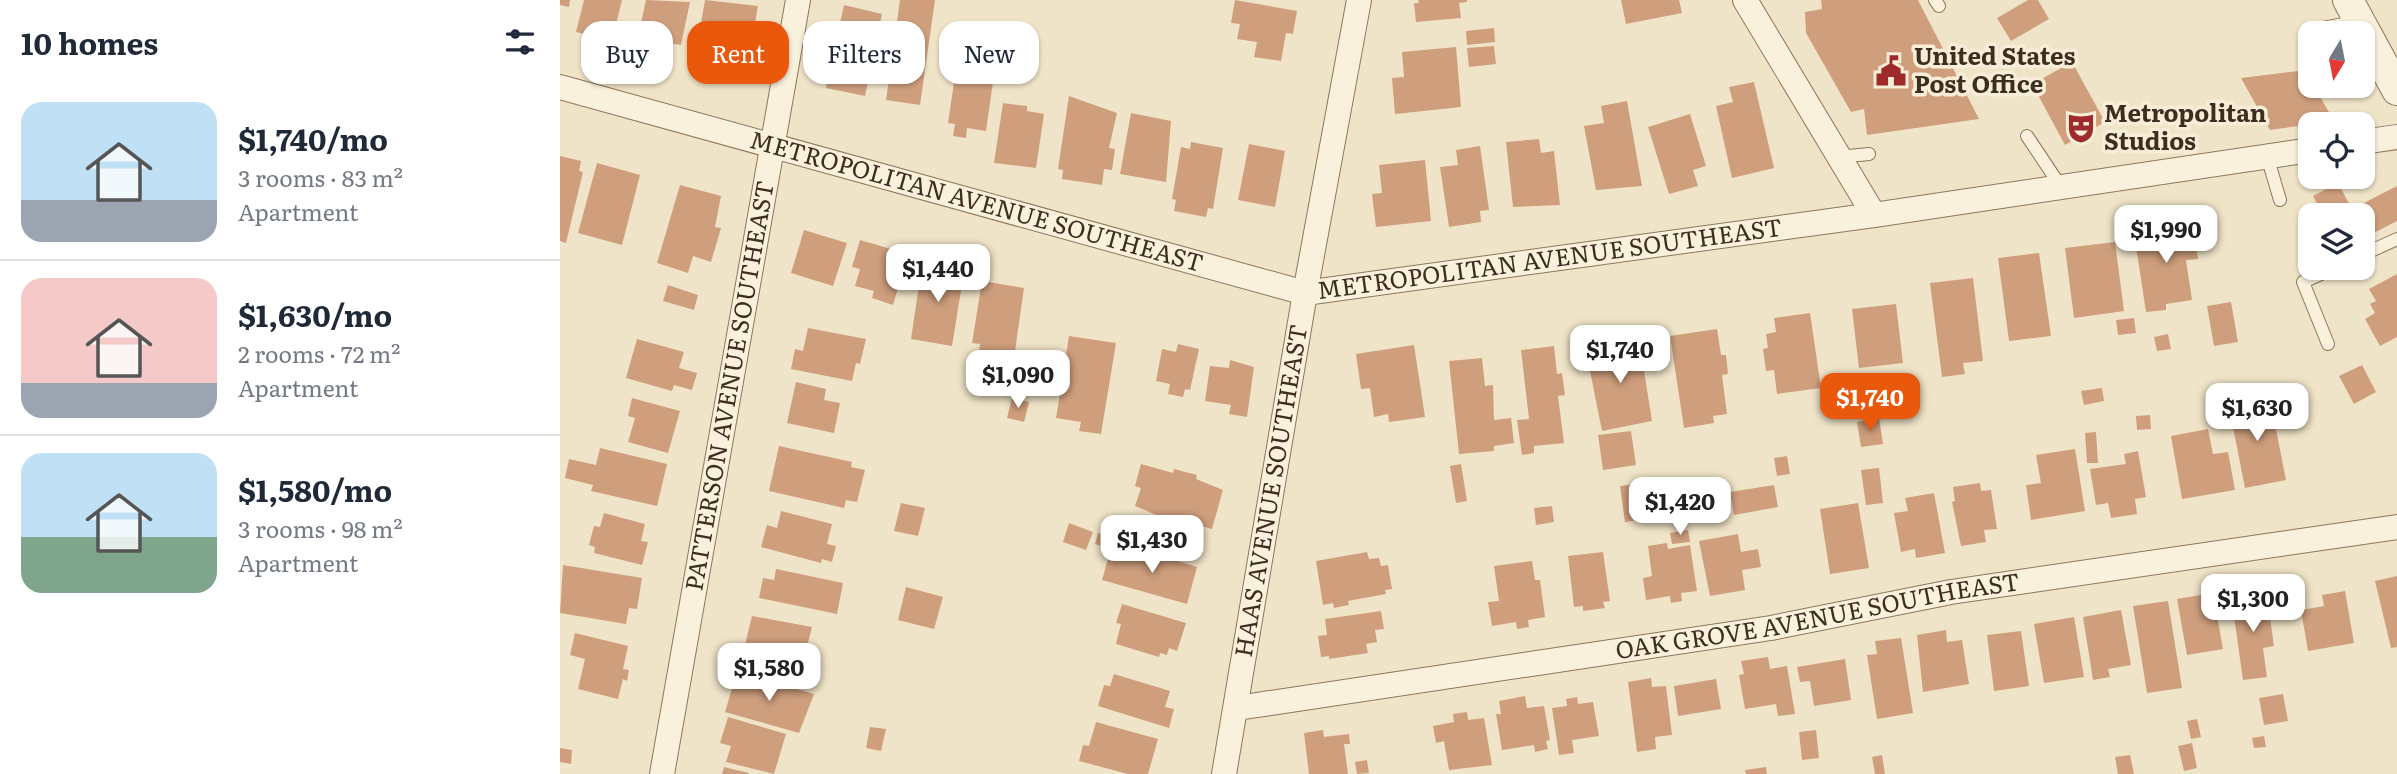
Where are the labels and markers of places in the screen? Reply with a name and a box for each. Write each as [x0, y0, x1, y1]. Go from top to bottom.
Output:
place label: United States Post Office [1914, 37, 2075, 100]
public building icon: United States Post Office [1874, 54, 1908, 88]
place label: Metropolitan Studios [2104, 94, 2267, 157]
theatre icon: Metropolitan Studios [2064, 111, 2098, 145]
pin: $1,990 [2109, 205, 2223, 265]
pin: $1,440 [881, 244, 995, 304]
pin: $1,740 [1563, 326, 1677, 385]
pin: $1,090 [961, 350, 1075, 410]
pin: $1,740 [1813, 374, 1927, 433]
pin: $1,630 [2200, 384, 2314, 443]
pin: $1,420 [1623, 477, 1737, 537]
pin: $1,430 [1095, 516, 1209, 575]
pin: $1,300 [2196, 574, 2310, 634]
pin: $1,580 [712, 644, 826, 703]

